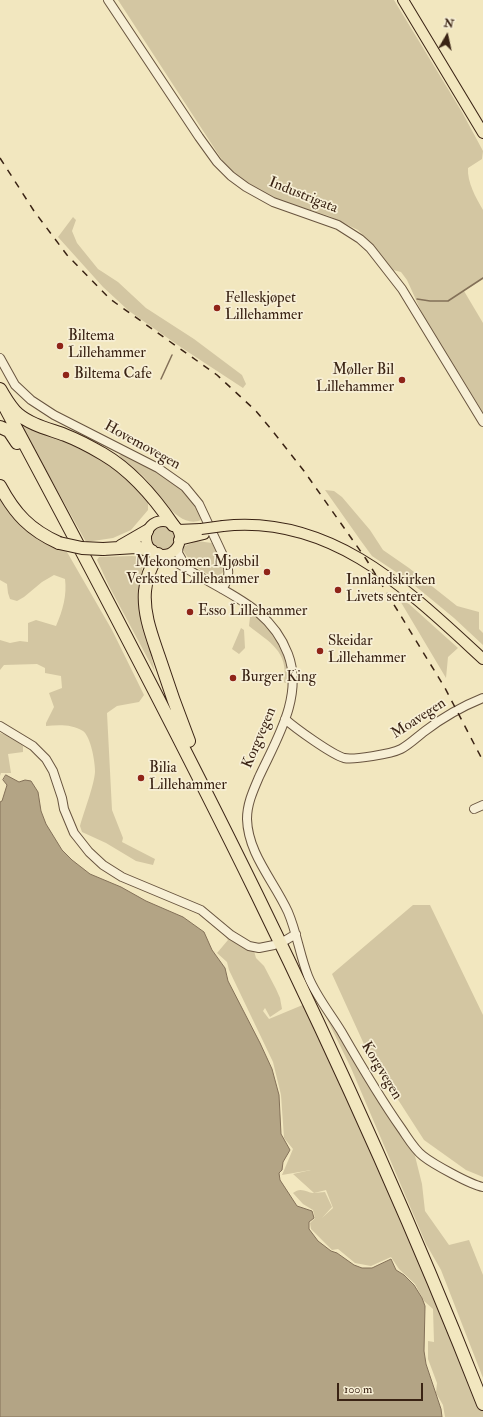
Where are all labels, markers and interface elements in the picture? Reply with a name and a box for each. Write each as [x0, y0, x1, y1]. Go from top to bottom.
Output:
north arrow [427, 16, 467, 56]
text: N [443, 16, 455, 31]
street label: Industrigata [266, 174, 340, 218]
place label: Felleskjøpet Lillehammer [225, 290, 303, 325]
marker: Felleskjøpet Lillehammer [212, 303, 222, 313]
place label: Biltema Lillehammer [68, 328, 146, 363]
marker: Biltema Lillehammer [55, 341, 65, 351]
place label: Møller Bil Lillehammer [316, 362, 394, 397]
place label: Biltema Cafe [74, 366, 152, 384]
marker: Biltema Cafe [61, 370, 71, 380]
marker: Møller Bil Lillehammer [397, 375, 407, 385]
street label: Hovemovegen [101, 418, 183, 474]
place label: Mekonomen Mjøsbil Verksted Lillehammer [126, 554, 259, 589]
marker: Mekonomen Mjøsbil Verksted Lillehammer [262, 567, 272, 577]
place label: Innlandskirken Livets senter [346, 572, 435, 607]
marker: Innlandskirken Livets senter [333, 585, 343, 595]
place label: Esso Lillehammer [198, 603, 307, 621]
marker: Esso Lillehammer [185, 607, 195, 617]
place label: Skeidar Lillehammer [328, 633, 406, 668]
marker: Skeidar Lillehammer [315, 646, 325, 656]
place label: Burger King [241, 669, 316, 687]
marker: Burger King [228, 673, 238, 683]
street label: Moavegen [388, 695, 450, 743]
street label: Korgvegen [239, 705, 281, 771]
place label: Bilia Lillehammer [149, 760, 227, 795]
marker: Bilia Lillehammer [136, 773, 146, 783]
street label: Korgvegen [357, 1039, 405, 1103]
scale bar [339, 1375, 425, 1401]
text: 100 m [344, 1382, 372, 1397]

